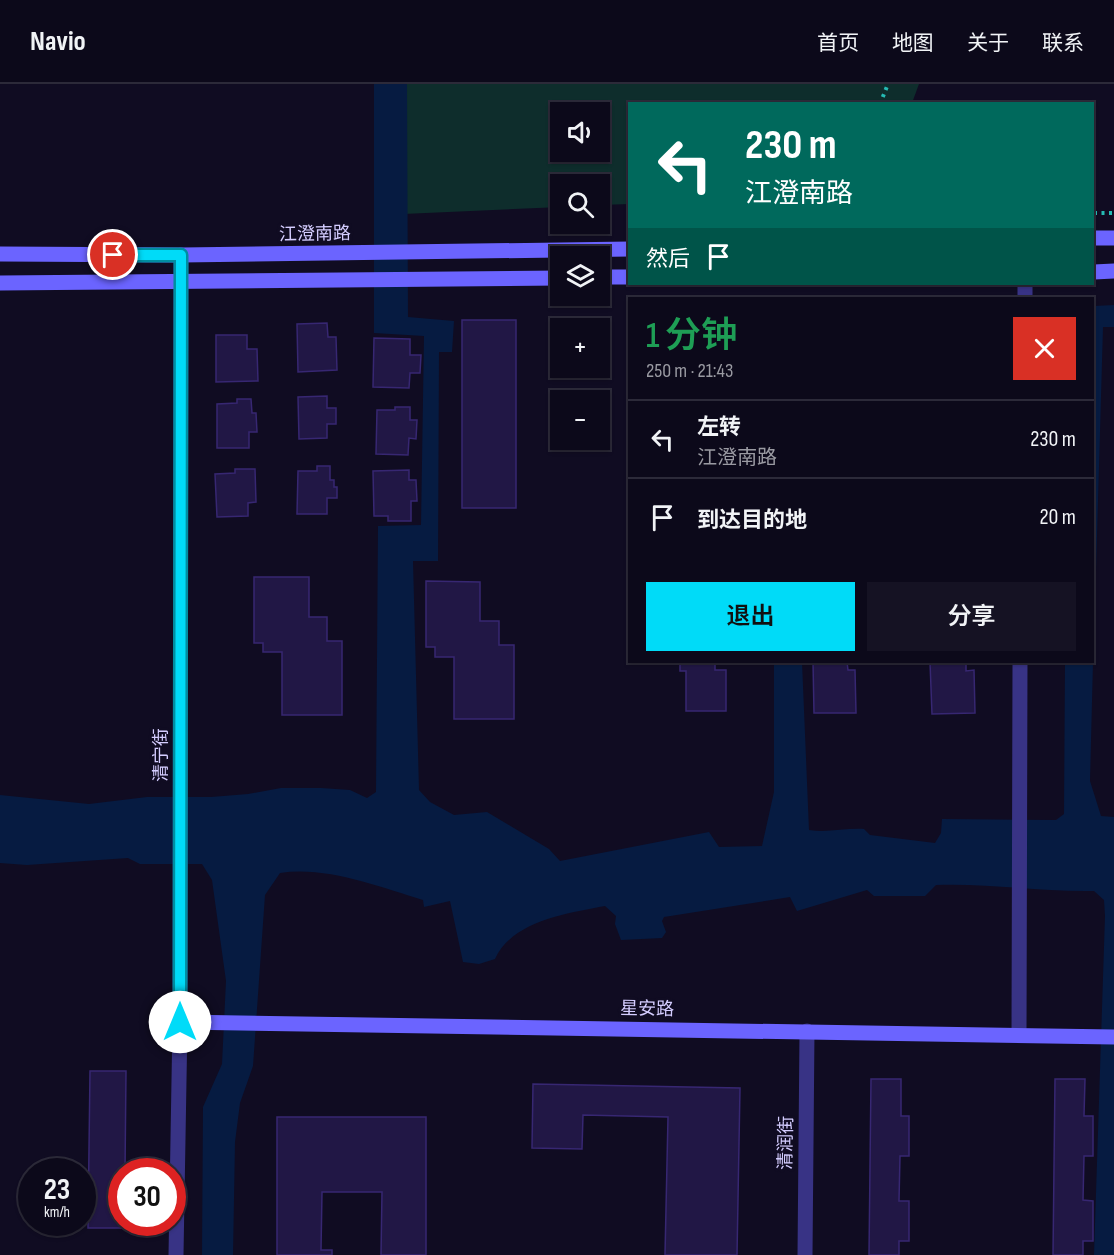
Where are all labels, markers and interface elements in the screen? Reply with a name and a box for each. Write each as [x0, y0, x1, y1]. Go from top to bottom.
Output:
text: Navio [30, 25, 86, 58]
text: 首页 [817, 31, 859, 56]
text: 地图 [892, 31, 934, 56]
text: 关于 [967, 31, 1009, 56]
text: 联系 [1042, 31, 1084, 56]
map controls [550, 102, 610, 450]
button: sound [550, 102, 610, 162]
text: 230 m [745, 120, 837, 171]
icon: left [646, 126, 724, 204]
button: search [550, 174, 610, 234]
text: 江澄南路 [745, 178, 853, 210]
street label: 江澄南路 [279, 223, 351, 245]
pin [87, 229, 138, 280]
icon: arrive [96, 238, 129, 271]
icon: arrive [702, 240, 735, 273]
button: layers [550, 246, 610, 306]
text: 然后 [646, 246, 690, 273]
text: 1 分钟 [646, 315, 737, 358]
button: close [1013, 317, 1076, 380]
button: + [550, 318, 610, 378]
text: 250 m · 21:43 [646, 359, 733, 383]
button: − [550, 390, 610, 450]
text: 左转 [697, 414, 741, 441]
icon: left [646, 423, 679, 456]
text: 230 m [1030, 426, 1076, 453]
text: 江澄南路 [697, 446, 777, 470]
icon: arrive [646, 501, 679, 534]
text: 20 m [1040, 504, 1076, 531]
text: 到达目的地 [697, 507, 807, 534]
button: 退出 [646, 582, 855, 651]
button: 分享 [867, 582, 1076, 651]
street label: 清宁街 [151, 728, 172, 782]
position arrow [148, 990, 212, 1054]
street label: 星安路 [620, 998, 674, 1020]
street label: 清润街 [775, 1116, 797, 1170]
speed limit sign: 30 [108, 1158, 186, 1236]
text: 23 [44, 1172, 70, 1208]
text: km/h [44, 1203, 70, 1222]

